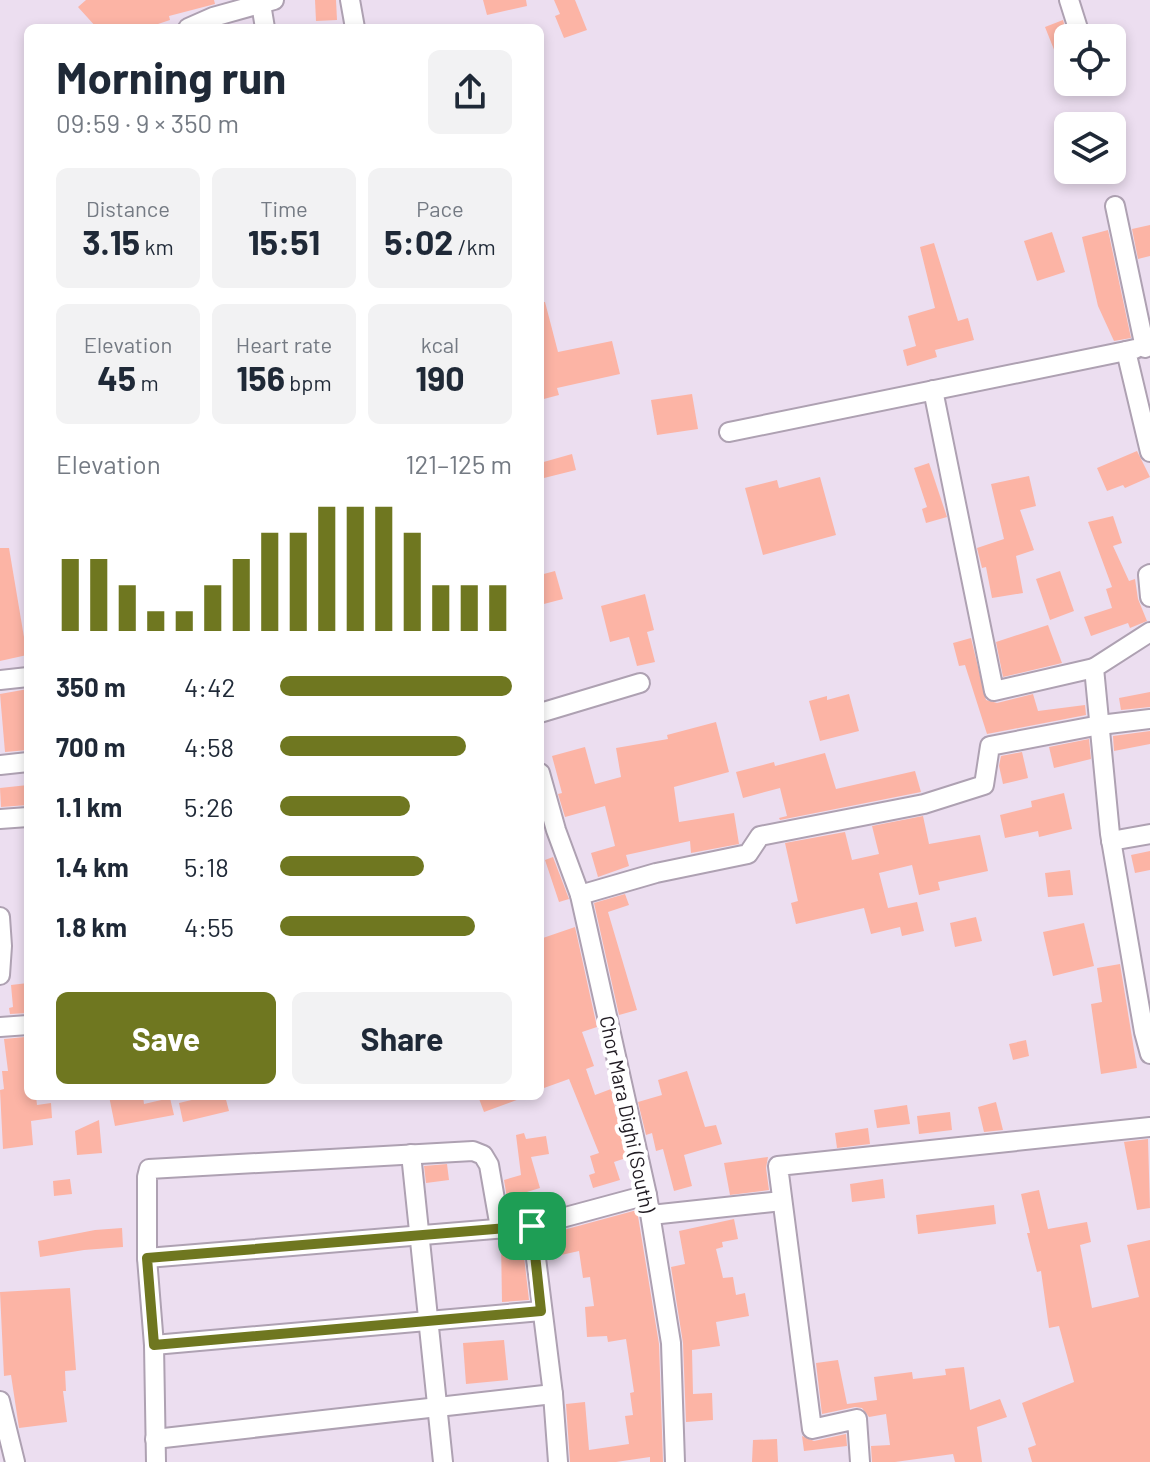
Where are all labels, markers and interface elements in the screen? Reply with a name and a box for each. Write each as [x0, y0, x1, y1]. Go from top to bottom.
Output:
map controls [1054, 24, 1126, 184]
button: locate [1054, 24, 1126, 96]
text: Morning run [56, 50, 286, 103]
button: share [428, 50, 512, 134]
text: 09:59 · 9 × 350 m [56, 107, 239, 138]
button: layers [1054, 112, 1126, 184]
text: Distance [86, 195, 170, 221]
text: Time [260, 195, 308, 221]
text: Pace [416, 195, 464, 221]
text: 3.15 [82, 221, 140, 262]
text: 15:51 [248, 221, 320, 262]
text: 5:02 [384, 221, 453, 262]
text: km [140, 233, 174, 259]
text: /km [453, 233, 496, 259]
text: Elevation [84, 331, 172, 357]
text: Heart rate [236, 331, 332, 357]
text: kcal [421, 331, 459, 357]
text: 45 [97, 357, 136, 398]
text: 156 [236, 357, 285, 398]
text: 190 [415, 357, 465, 398]
text: m [136, 369, 159, 395]
text: bpm [285, 369, 332, 395]
text: Elevation [56, 448, 161, 479]
text: 121–125 m [405, 448, 512, 479]
text: 350 m [56, 671, 126, 702]
text: 4:42 [184, 671, 235, 702]
text: 700 m [56, 731, 125, 762]
text: 4:58 [184, 731, 234, 762]
text: 1.1 km [56, 791, 122, 822]
text: 5:26 [184, 791, 234, 822]
text: 1.4 km [56, 851, 129, 882]
text: 5:18 [184, 851, 229, 882]
text: 1.8 km [56, 911, 127, 942]
text: 4:55 [184, 911, 234, 942]
button: Save [56, 992, 276, 1084]
button: Share [292, 992, 512, 1084]
street label: Chor Mara Dighi (South) [595, 1013, 661, 1215]
pin [498, 1192, 566, 1260]
icon: arrive [510, 1204, 554, 1248]

